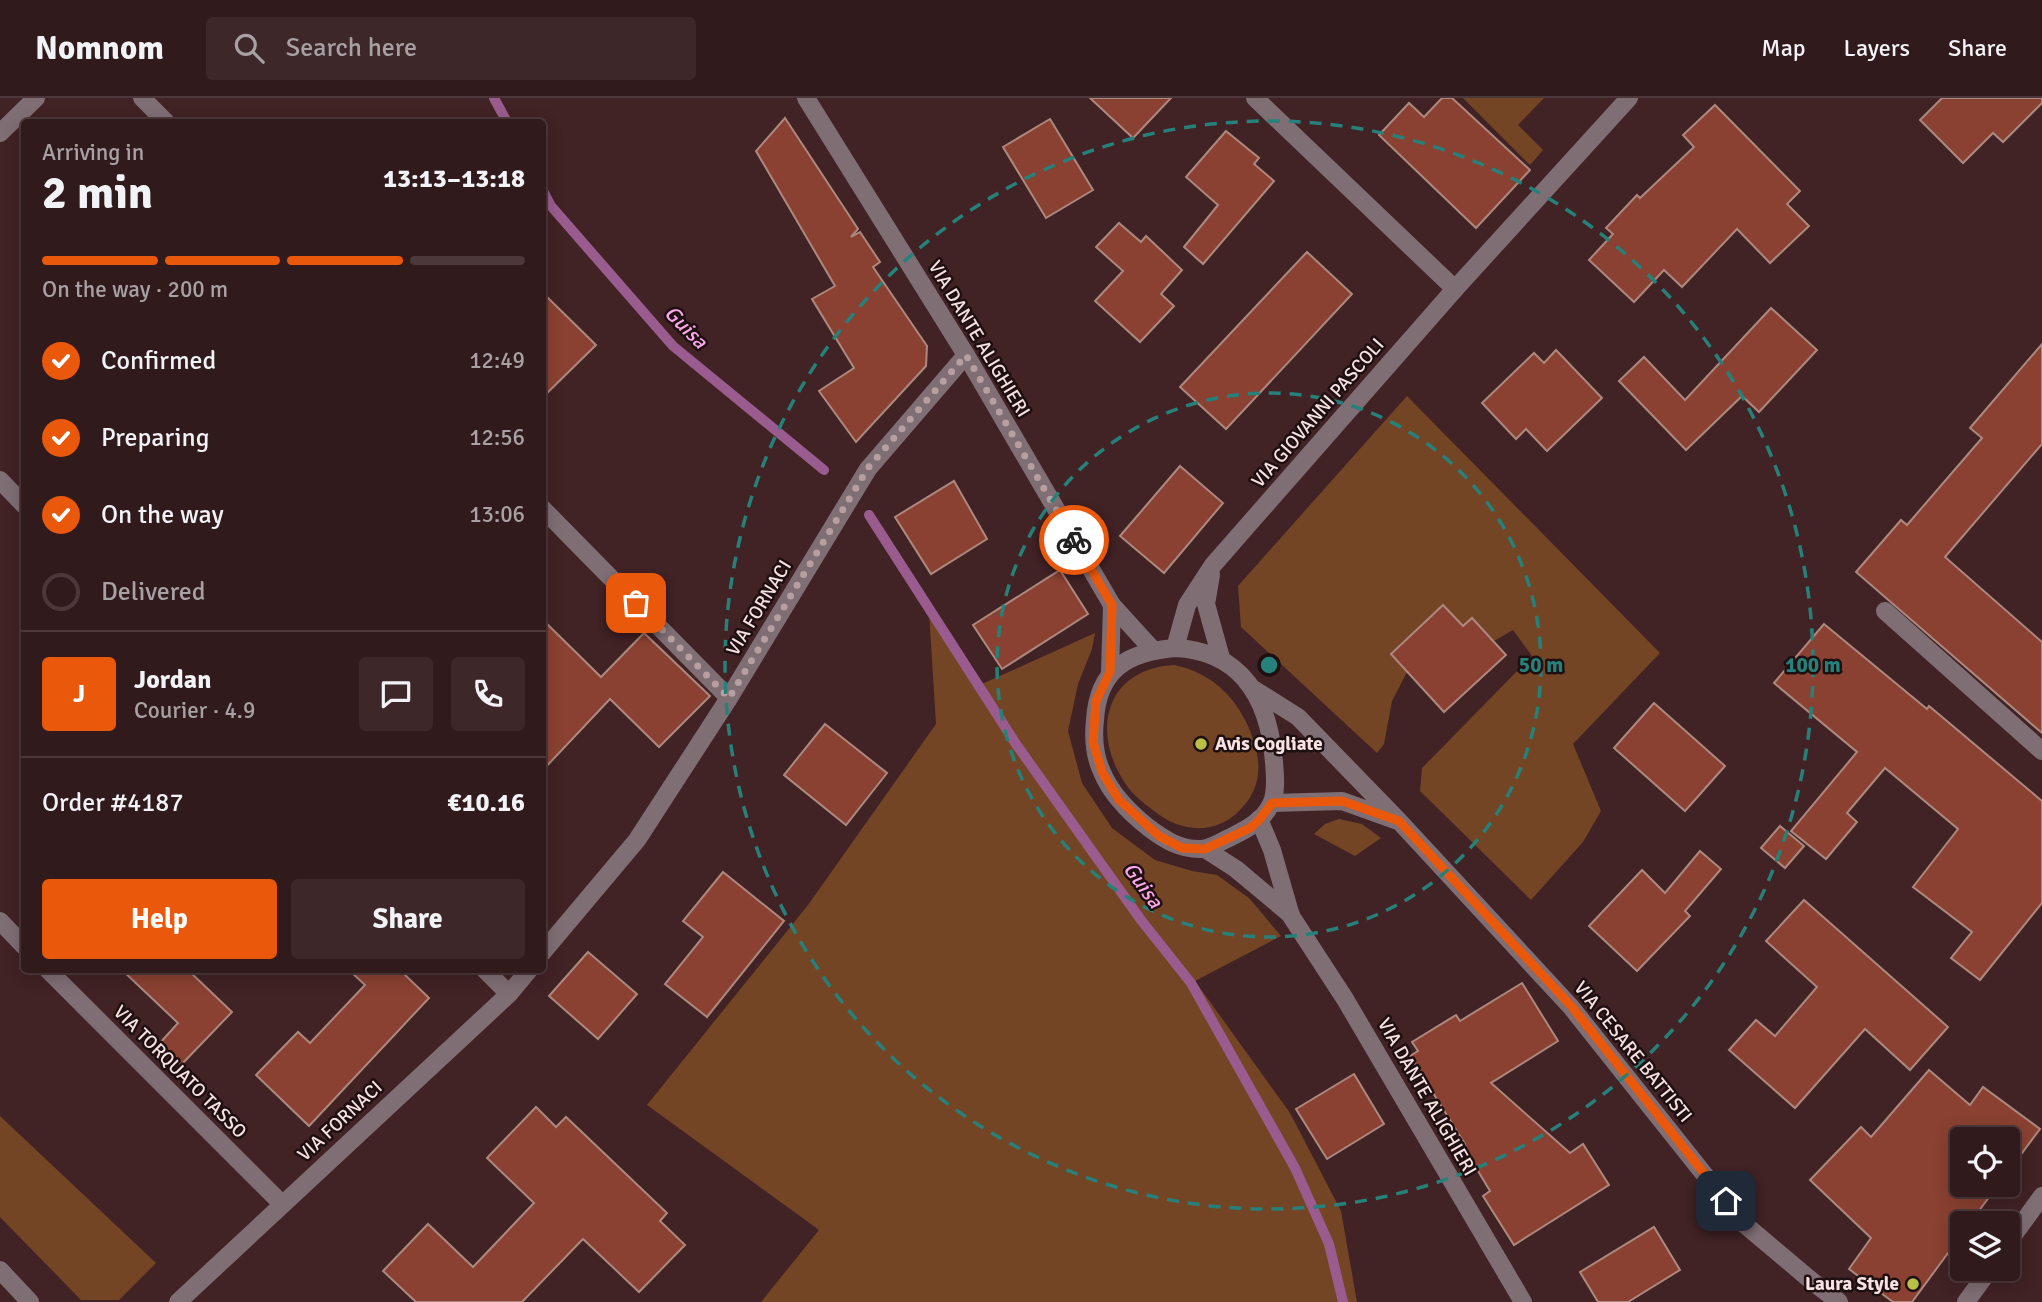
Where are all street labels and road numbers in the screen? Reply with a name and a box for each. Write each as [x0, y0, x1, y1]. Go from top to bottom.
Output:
street label: VIA DANTE ALIGHIERI [923, 256, 1035, 422]
street label: VIA GIOVANNI PASCOLI [1246, 333, 1390, 493]
street label: VIA FORNACI [721, 556, 797, 660]
street label: VIA CESARE BATTISTI [1569, 977, 1697, 1127]
street label: VIA TORQUATO TASSO [108, 1000, 252, 1144]
street label: VIA DANTE ALIGHIERI [1372, 1014, 1482, 1180]
street label: VIA FORNACI [293, 1076, 387, 1166]

